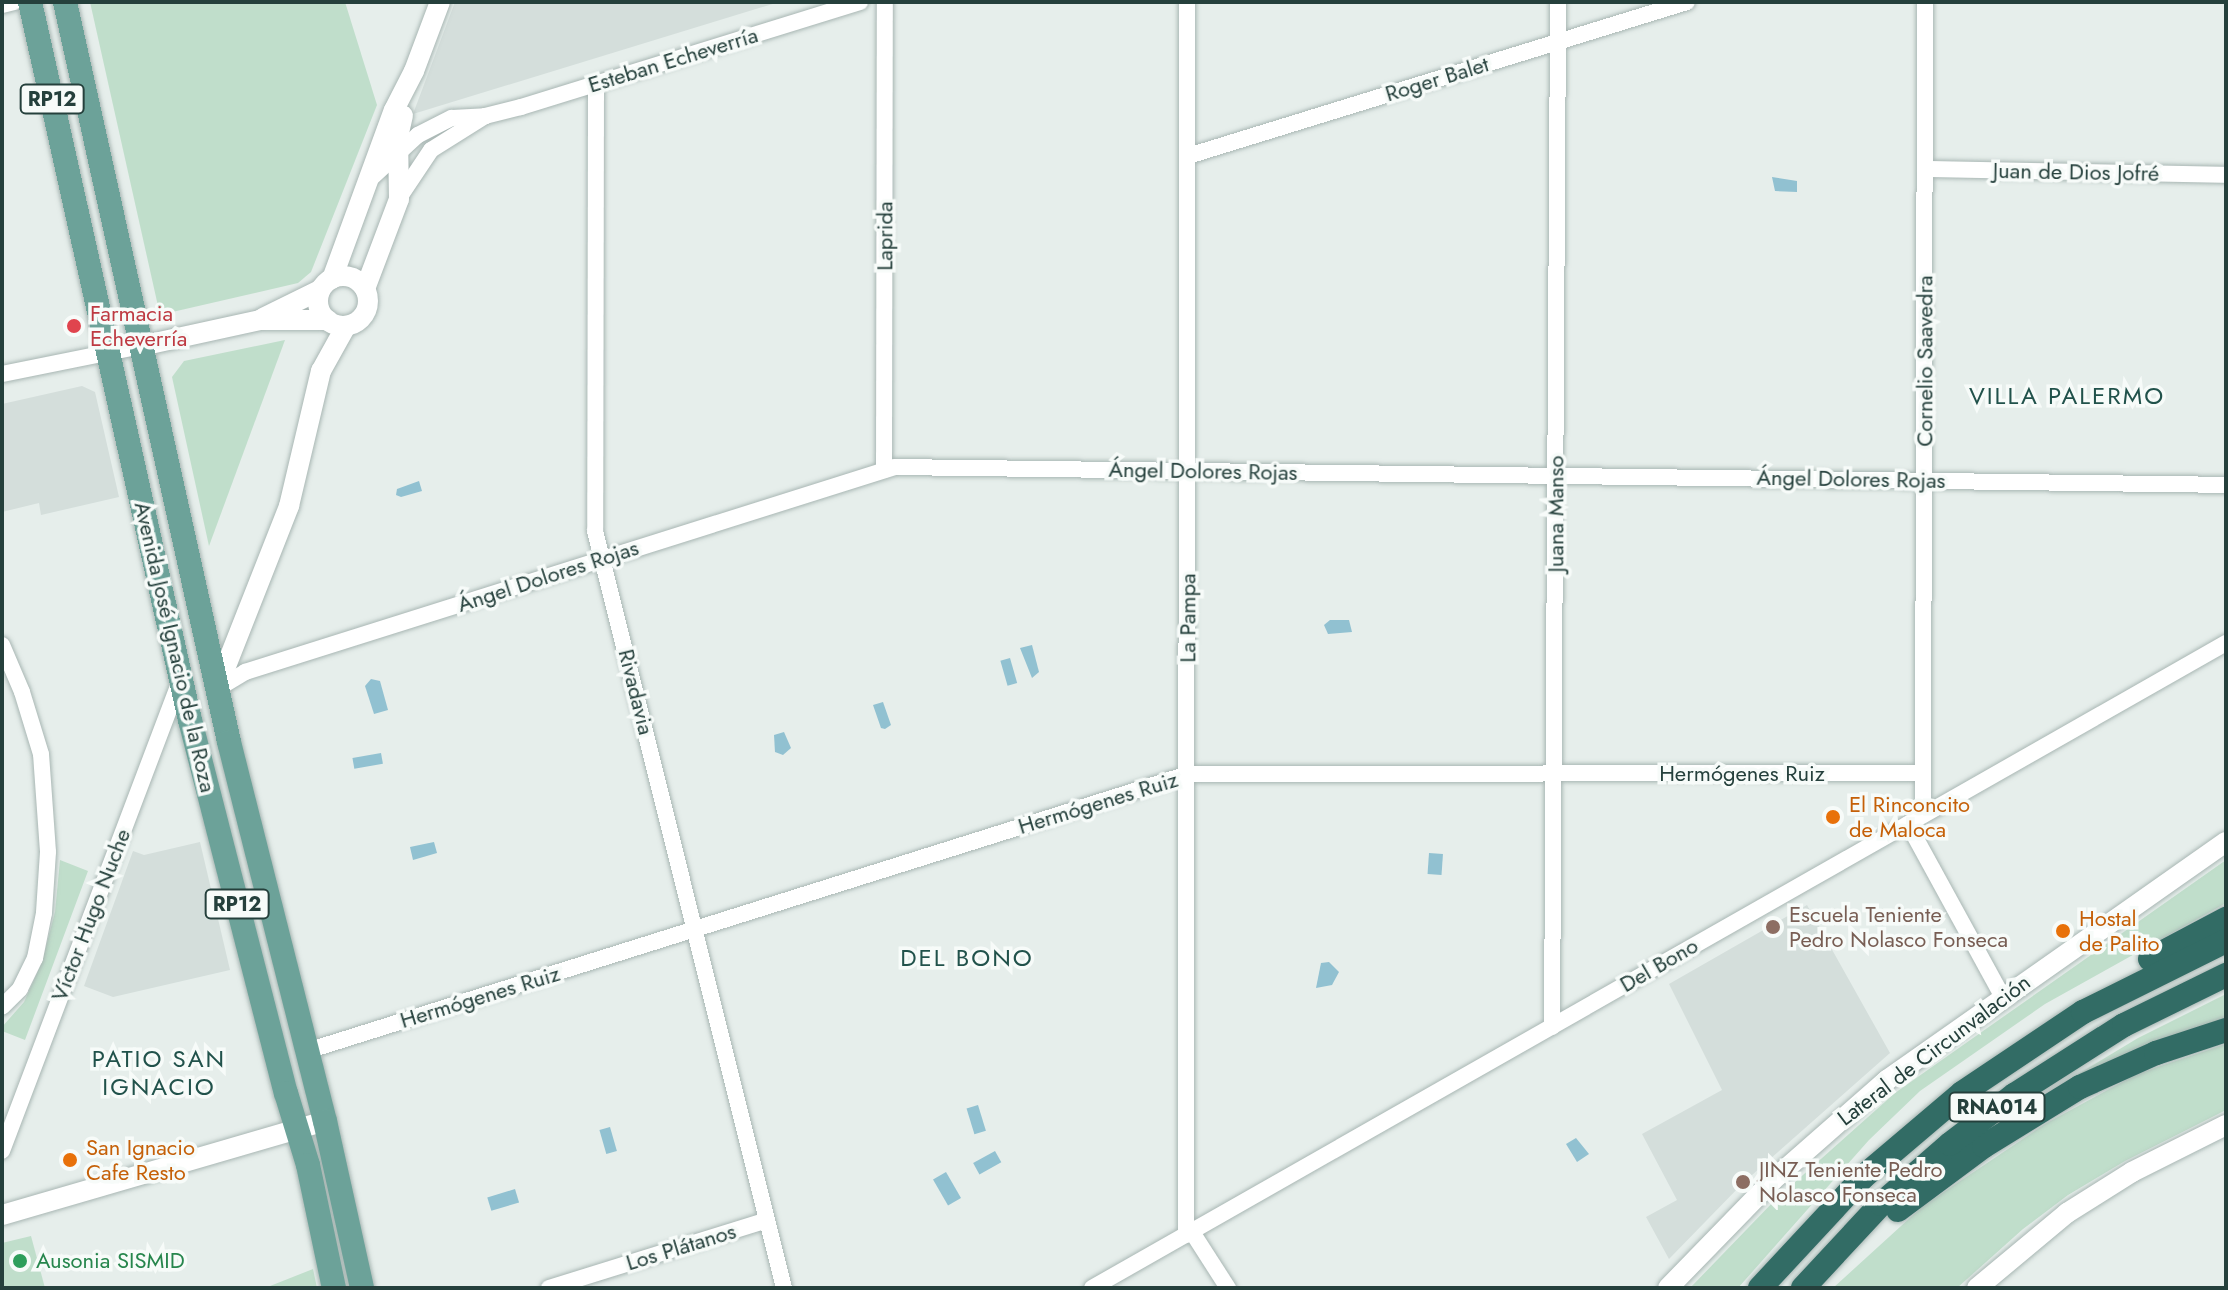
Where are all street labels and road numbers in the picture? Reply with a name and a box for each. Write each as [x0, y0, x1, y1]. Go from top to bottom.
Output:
street label: Esteban Echeverría [585, 22, 761, 98]
street label: Roger Balet [1382, 51, 1492, 107]
road number: RP12 [18, 83, 86, 115]
street label: Juan de Dios Jofré [1993, 157, 2159, 187]
street label: Laprida [872, 201, 898, 271]
street label: Cornelio Saavedra [1912, 275, 1938, 447]
street label: Ángel Dolores Rojas [1108, 456, 1298, 486]
street label: Juana Manso [1543, 456, 1569, 572]
street label: Ángel Dolores Rojas [1756, 464, 1946, 494]
street label: Avenida José Ignacio de la Roza [129, 499, 221, 795]
street label: Ángel Dolores Rojas [454, 534, 642, 618]
street label: La Pampa [1175, 573, 1201, 663]
street label: Rivadavia [613, 646, 659, 738]
street label: Hermógenes Ruiz [1659, 761, 1825, 787]
street label: Hermógenes Ruiz [1015, 766, 1181, 840]
street label: Víctor Hugo Nuche [46, 825, 136, 1005]
road number: RP12 [203, 888, 271, 920]
street label: Del Bono [1615, 932, 1703, 998]
street label: Hermógenes Ruiz [397, 960, 563, 1034]
street label: Lateral de Circunvalación [1832, 969, 2036, 1131]
road number: RNA014 [1947, 1091, 2047, 1123]
street label: Los Plátanos [623, 1218, 739, 1276]

